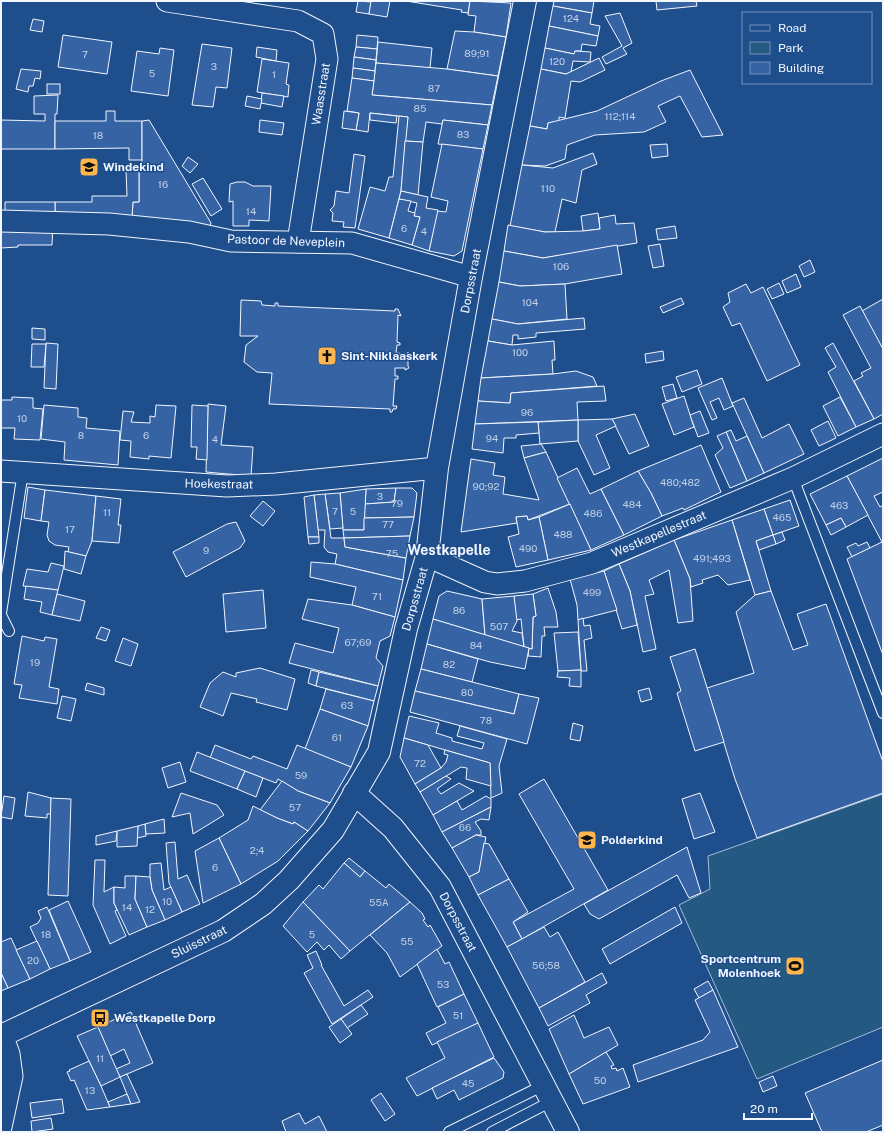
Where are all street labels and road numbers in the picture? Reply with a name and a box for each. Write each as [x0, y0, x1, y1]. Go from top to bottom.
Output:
street label: Waasstraat [309, 62, 333, 126]
street label: Pastoor de Neveplein [227, 232, 345, 250]
street label: Dorpsstraat [458, 247, 484, 315]
street label: Hoekestraat [185, 476, 254, 492]
street label: Westkapellestraat [609, 508, 709, 560]
street label: Dorpsstraat [399, 565, 431, 633]
street label: Dorpsstraat [436, 890, 480, 955]
street label: Sluisstraat [169, 922, 229, 962]

